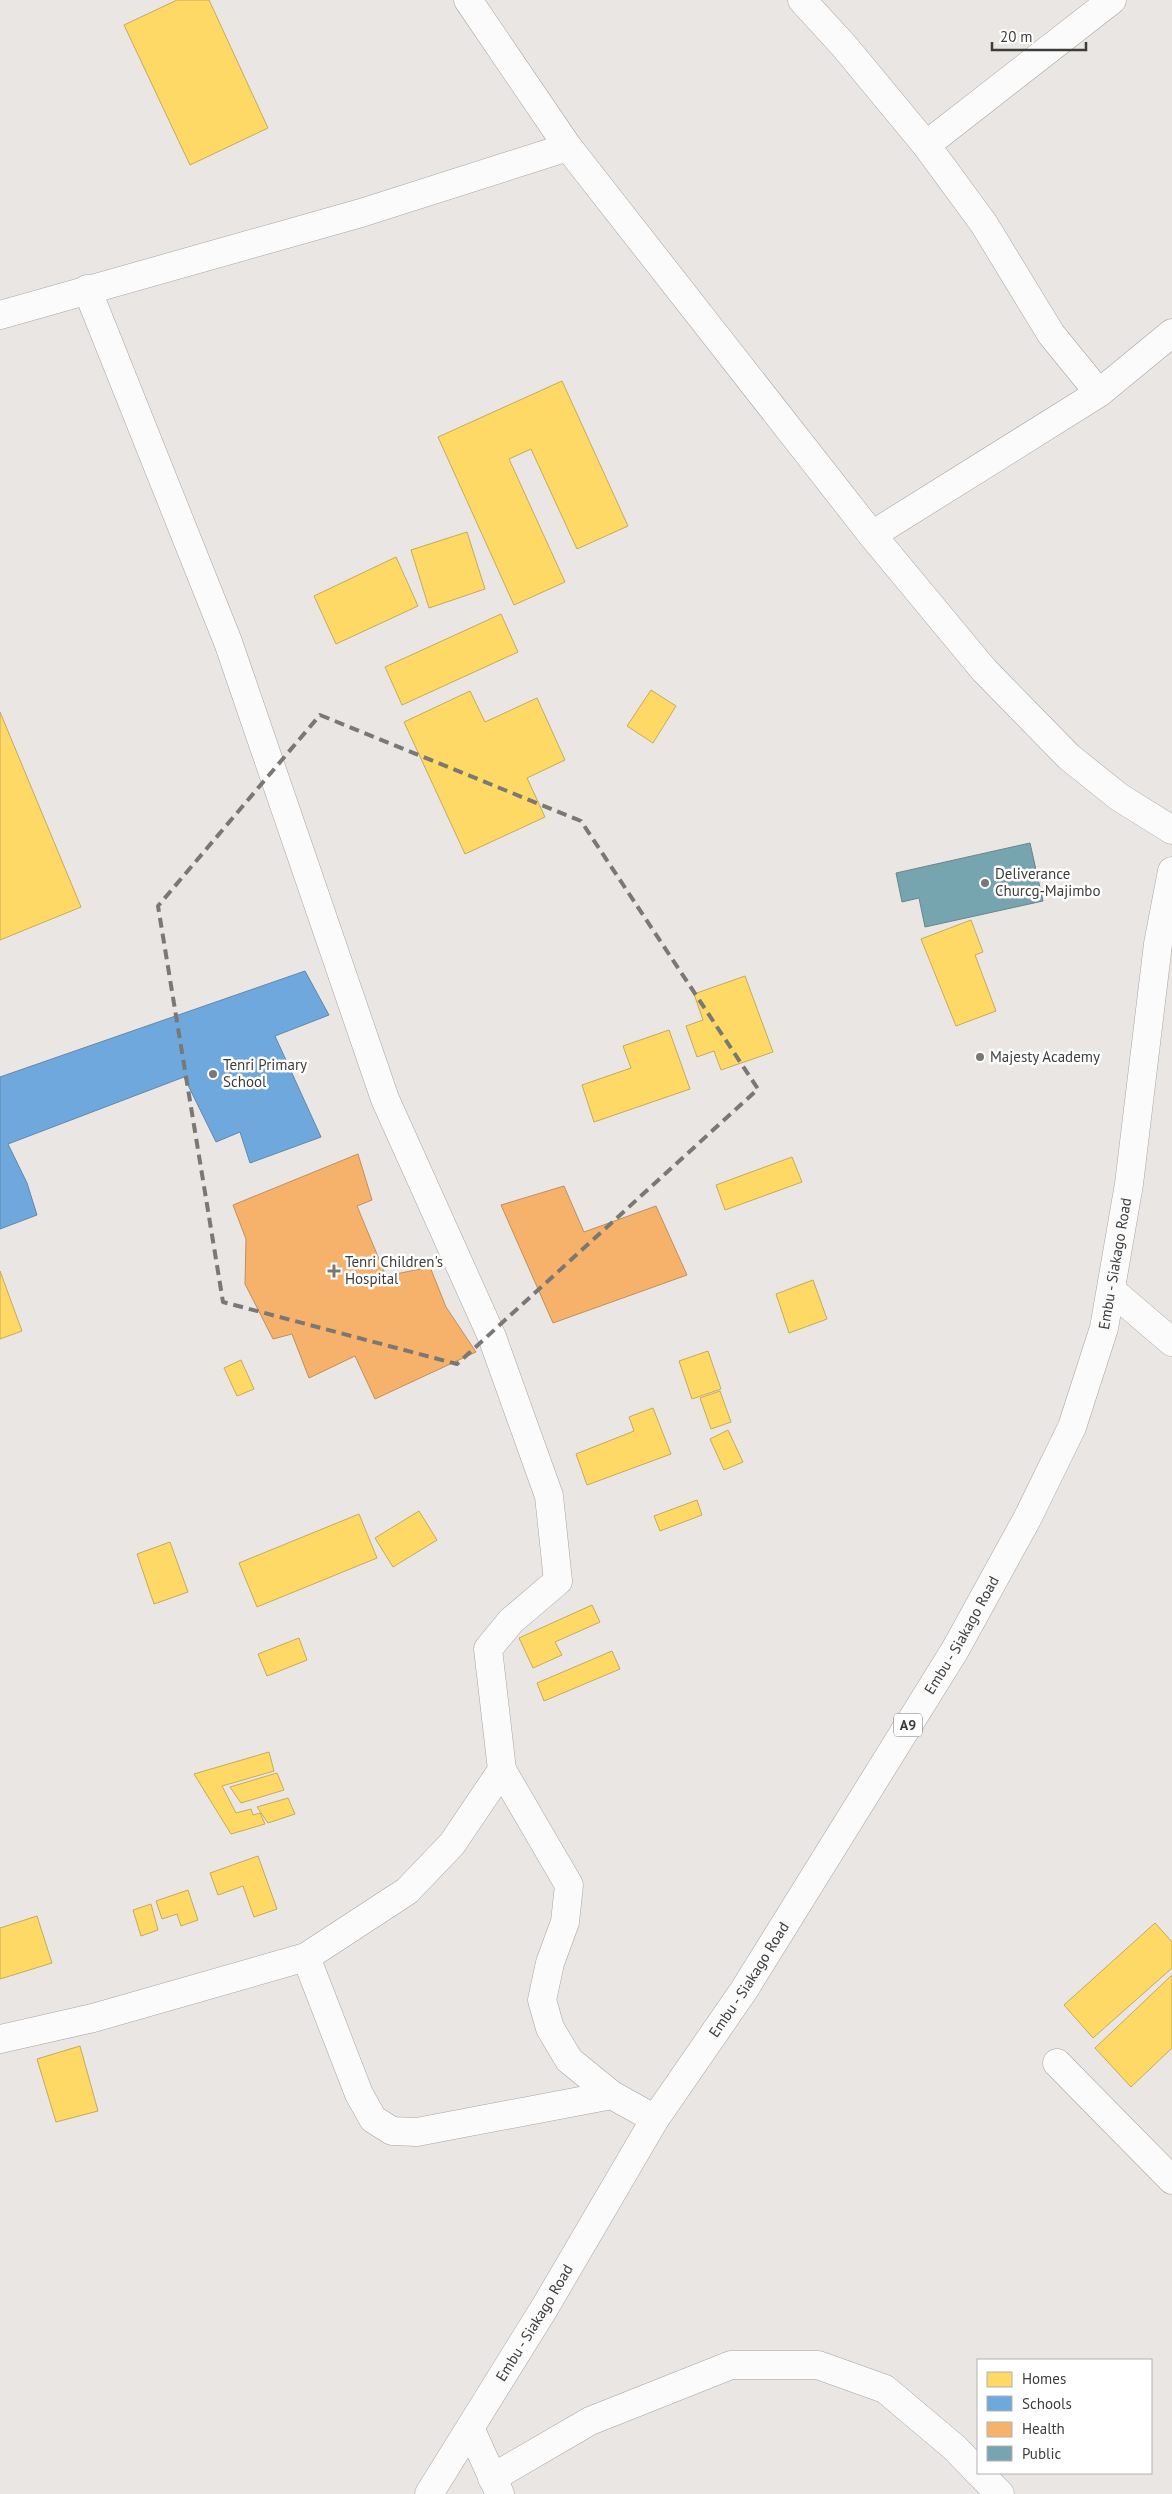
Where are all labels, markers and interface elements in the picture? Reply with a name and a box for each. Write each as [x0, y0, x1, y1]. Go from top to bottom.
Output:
scale bar [992, 20, 1086, 52]
text: 20 m [1000, 27, 1033, 46]
place label: Deliverance Churcg-Majimbo [995, 864, 1100, 900]
marker: Deliverance Churcg-Majimbo [979, 877, 991, 889]
place label: Majesty Academy [990, 1047, 1100, 1066]
marker: Majesty Academy [974, 1051, 986, 1063]
place label: Tenri Primary School [223, 1055, 307, 1091]
marker: Tenri Primary School [207, 1068, 219, 1080]
street label: Embu - Siakago Road [1094, 1196, 1135, 1331]
place label: Tenri Children's Hospital [345, 1252, 443, 1288]
marker: Tenri Children's Hospital [327, 1264, 341, 1278]
street label: Embu - Siakago Road [920, 1572, 1003, 1698]
road number: A9 [894, 1714, 922, 1736]
street label: Embu - Siakago Road [704, 1918, 793, 2041]
street label: Embu - Siakago Road [491, 2261, 577, 2385]
legend [977, 2359, 1152, 2474]
text: Homes [1022, 2369, 1066, 2388]
text: Schools [1022, 2394, 1072, 2413]
text: Health [1022, 2419, 1065, 2438]
text: Public [1022, 2444, 1061, 2463]

